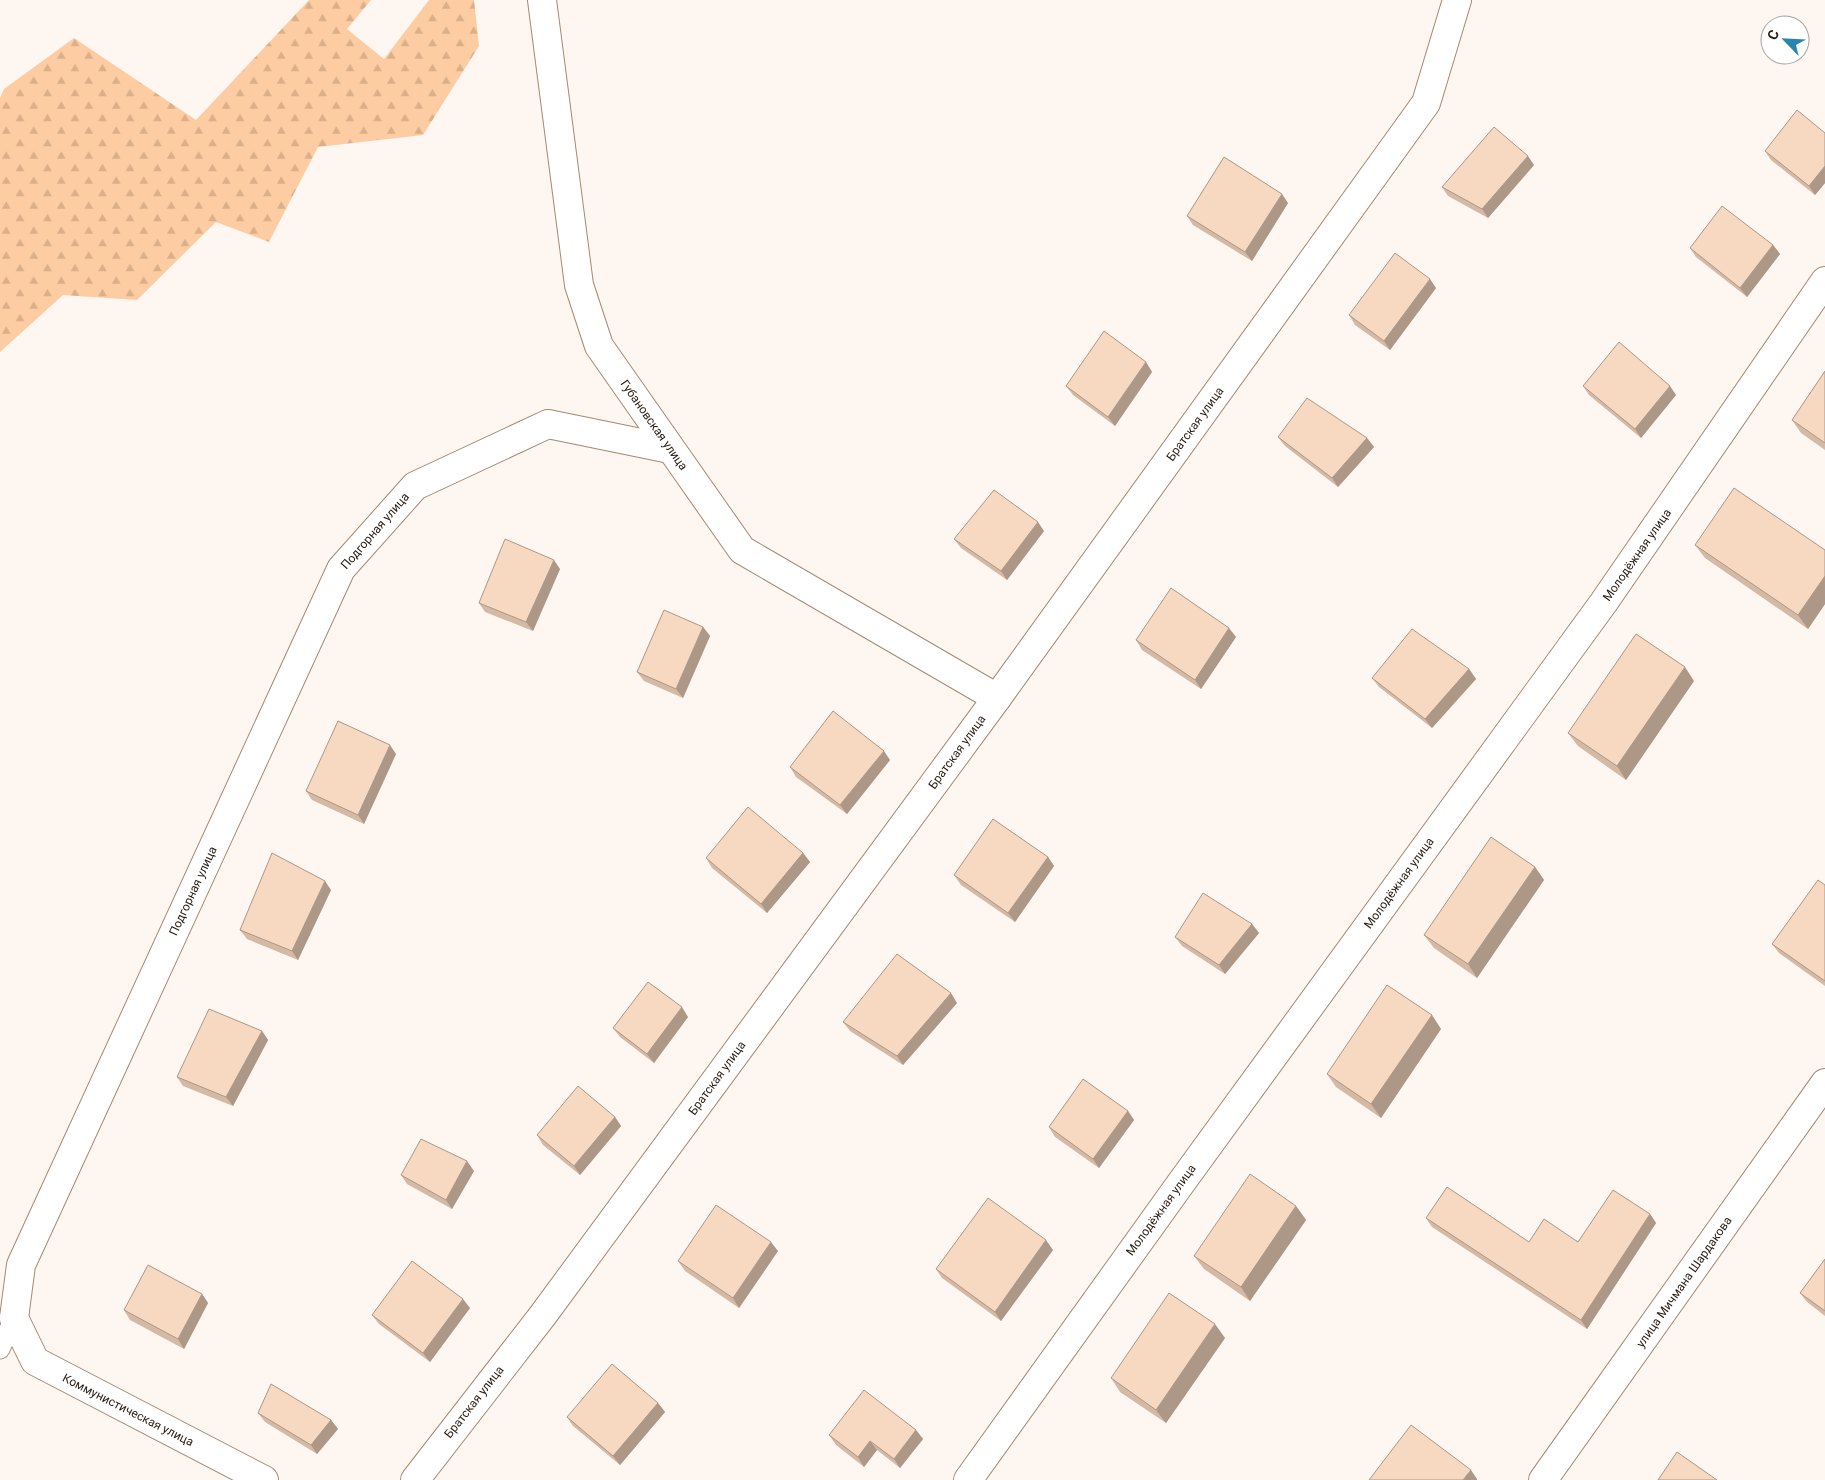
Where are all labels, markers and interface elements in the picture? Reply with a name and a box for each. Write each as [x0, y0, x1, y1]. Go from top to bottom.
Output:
north arrow [1760, 15, 1810, 65]
text: С [1764, 27, 1782, 42]
street label: Губановская улица [618, 377, 690, 473]
street label: Братская улица [1164, 384, 1226, 464]
street label: Подгорная улица [338, 490, 412, 572]
street label: Молодёжная улица [1600, 506, 1674, 604]
street label: Братская улица [926, 712, 988, 792]
street label: Молодёжная улица [1361, 835, 1437, 931]
street label: Подгорная улица [166, 844, 220, 938]
street label: Братская улица [686, 1038, 748, 1118]
street label: Молодёжная улица [1123, 1162, 1199, 1258]
street label: улица Мичмана Шардакова [1633, 1214, 1735, 1350]
street label: Братская улица [441, 1363, 507, 1441]
street label: Коммунистическая улица [60, 1371, 196, 1449]

